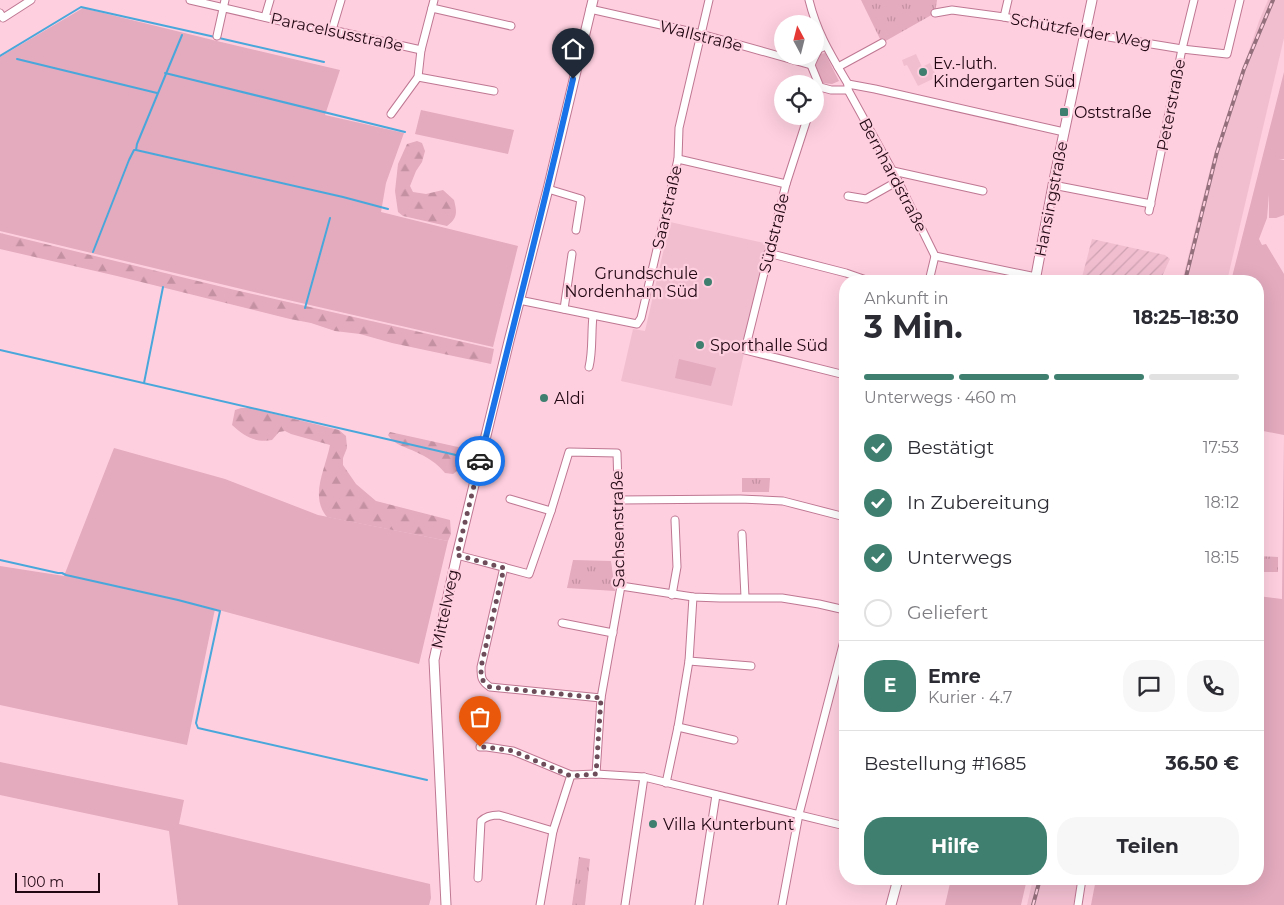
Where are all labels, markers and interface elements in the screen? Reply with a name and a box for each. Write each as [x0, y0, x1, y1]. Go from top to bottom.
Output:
street label: Paracelsusstraße [269, 9, 405, 55]
street label: Schützfelder Weg [1009, 9, 1153, 53]
north arrow [774, 15, 824, 65]
map controls [774, 15, 824, 125]
street label: Wallstraße [658, 17, 744, 55]
pin [552, 28, 594, 79]
icon: home [559, 35, 587, 63]
place label: Ev.-luth. Kindergarten Süd [933, 54, 1076, 91]
street label: Peterstraße [1153, 58, 1189, 152]
marker: Ev.-luth. Kindergarten Süd [917, 66, 929, 78]
button: locate [774, 75, 824, 125]
place label: Oststraße [1074, 103, 1152, 122]
marker: Oststraße [1058, 106, 1070, 118]
street label: Bernhardstraße [855, 115, 931, 235]
street label: Hansingstraße [1031, 140, 1071, 258]
street label: Saarstraße [648, 163, 686, 251]
street label: Südstraße [755, 191, 793, 275]
place label: Grundschule Nordenham Süd [565, 264, 698, 301]
marker: Grundschule Nordenham Süd [702, 276, 714, 288]
text: Ankunft in [864, 289, 949, 308]
text: 18:25–18:30 [1133, 306, 1239, 329]
text: 3 Min. [864, 307, 963, 346]
place label: Sporthalle Süd [710, 336, 828, 355]
marker: Sporthalle Süd [694, 339, 706, 351]
text: Unterwegs · 460 m [864, 388, 1017, 407]
place label: Aldi [554, 389, 585, 408]
marker: Aldi [538, 392, 550, 404]
icon: check [864, 434, 892, 462]
courier [455, 436, 505, 486]
text: Bestätigt [907, 436, 994, 459]
text: 17:53 [1203, 438, 1239, 457]
icon: car [466, 447, 494, 475]
street label: Sachsenstraße [607, 470, 629, 588]
icon: check [864, 489, 892, 517]
text: In Zubereitung [907, 491, 1050, 514]
text: 18:12 [1205, 493, 1239, 512]
icon: check [864, 544, 892, 572]
text: Unterwegs [907, 546, 1012, 569]
text: 18:15 [1205, 548, 1239, 567]
street label: Mittelweg [427, 568, 463, 650]
text: Geliefert [907, 601, 988, 624]
button: chat [1123, 660, 1175, 712]
button: phone [1187, 660, 1239, 712]
text: Emre [928, 665, 981, 688]
text: E [884, 674, 896, 697]
text: Kurier · 4.7 [928, 688, 1012, 707]
pin [459, 696, 501, 747]
icon: bag [466, 703, 494, 731]
text: Bestellung #1685 [864, 752, 1026, 775]
text: 36.50 € [1165, 752, 1239, 775]
place label: Villa Kunterbunt [663, 815, 795, 834]
button: Hilfe [864, 817, 1047, 875]
button: Teilen [1057, 817, 1239, 875]
marker: Villa Kunterbunt [647, 818, 659, 830]
scale bar [15, 870, 100, 893]
text: 100 m [22, 873, 64, 891]

